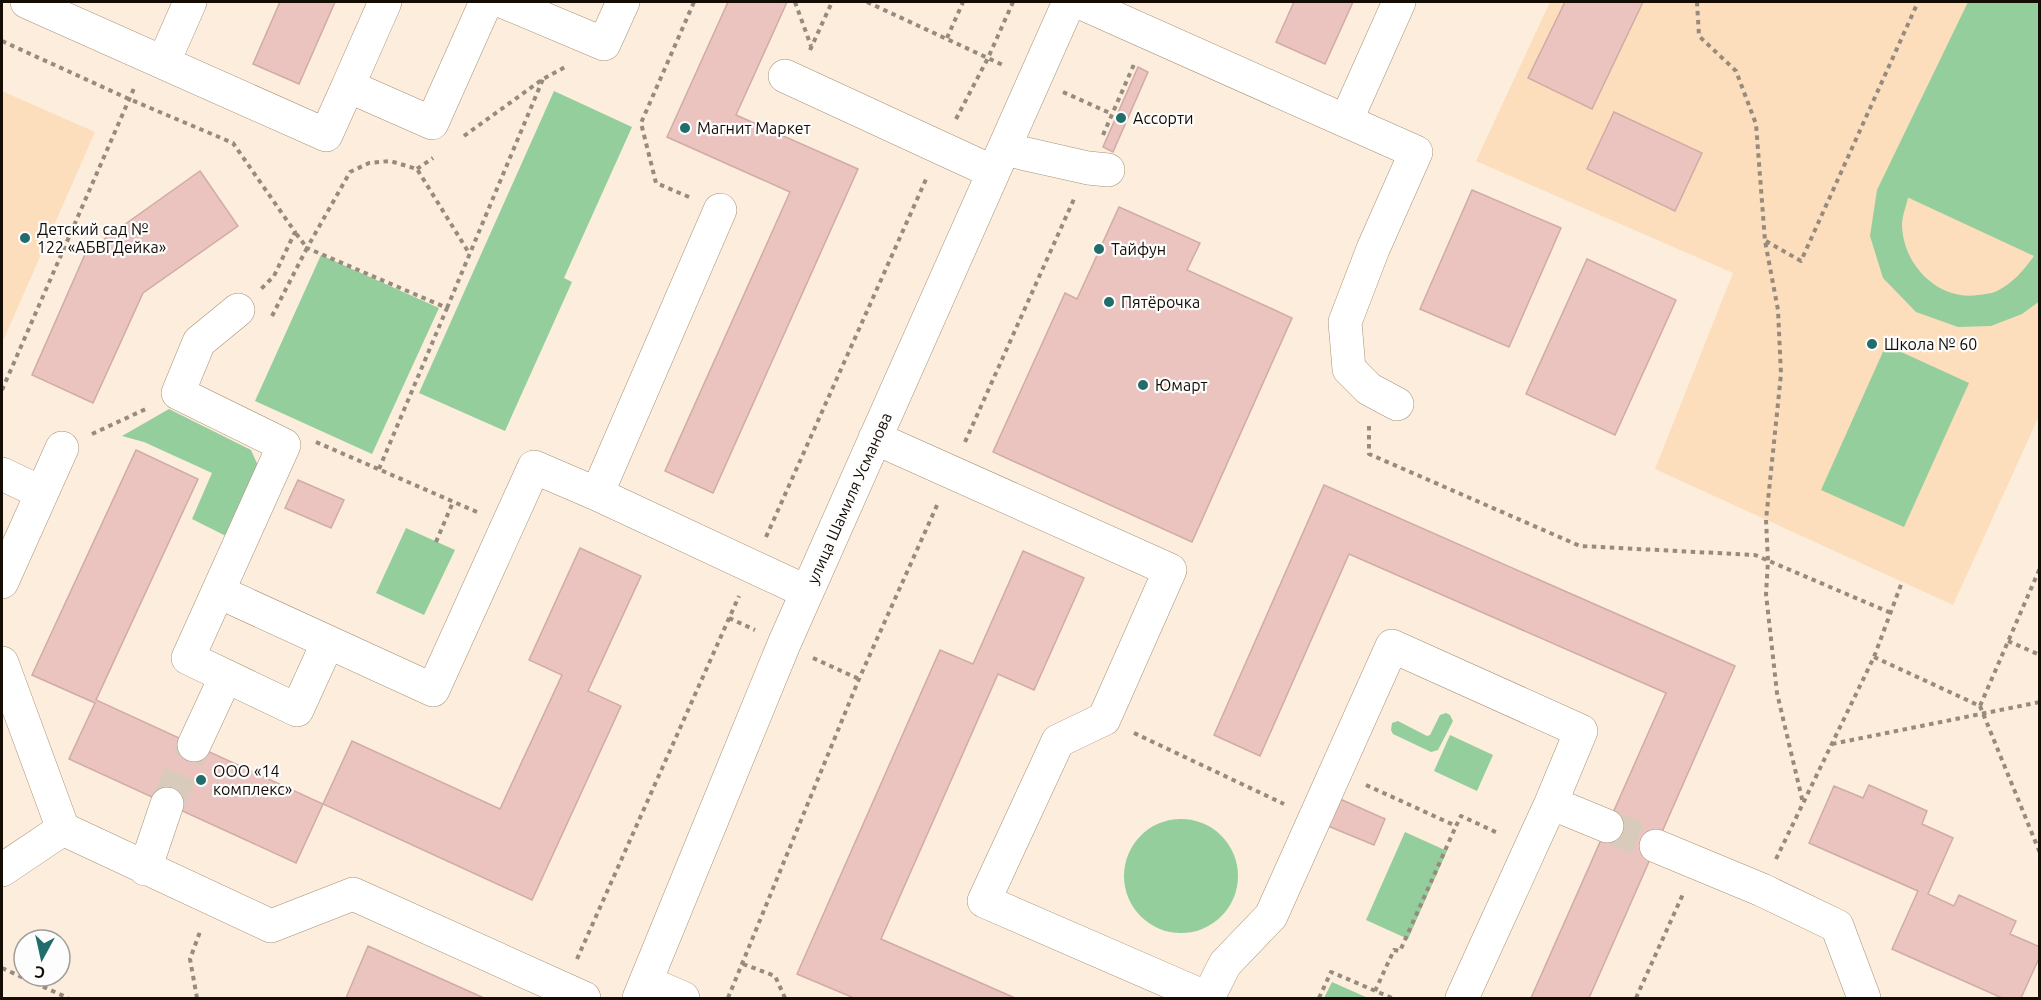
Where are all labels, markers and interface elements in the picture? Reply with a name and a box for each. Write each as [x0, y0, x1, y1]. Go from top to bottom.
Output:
place label: Ассорти [1133, 109, 1194, 127]
marker: Ассорти [1114, 111, 1128, 125]
place label: Магнит Маркет [697, 119, 811, 137]
marker: Магнит Маркет [678, 121, 692, 135]
place label: Детский сад № 122 «АБВГДейка» [37, 220, 166, 256]
marker: Детский сад № 122 «АБВГДейка» [18, 231, 32, 245]
place label: Тайфун [1111, 240, 1166, 258]
marker: Тайфун [1092, 242, 1106, 256]
place label: Пятёрочка [1121, 293, 1200, 311]
marker: Пятёрочка [1102, 295, 1116, 309]
place label: Школа № 60 [1884, 335, 1977, 353]
marker: Школа № 60 [1865, 337, 1879, 351]
place label: Юмарт [1155, 376, 1208, 394]
marker: Юмарт [1136, 378, 1150, 392]
street label: улица Шамиля Усманова [803, 410, 895, 586]
place label: ООО «14 комплекс» [213, 762, 292, 798]
marker: ООО «14 комплекс» [194, 773, 208, 787]
north arrow [12, 928, 72, 988]
text: С [34, 963, 46, 982]

